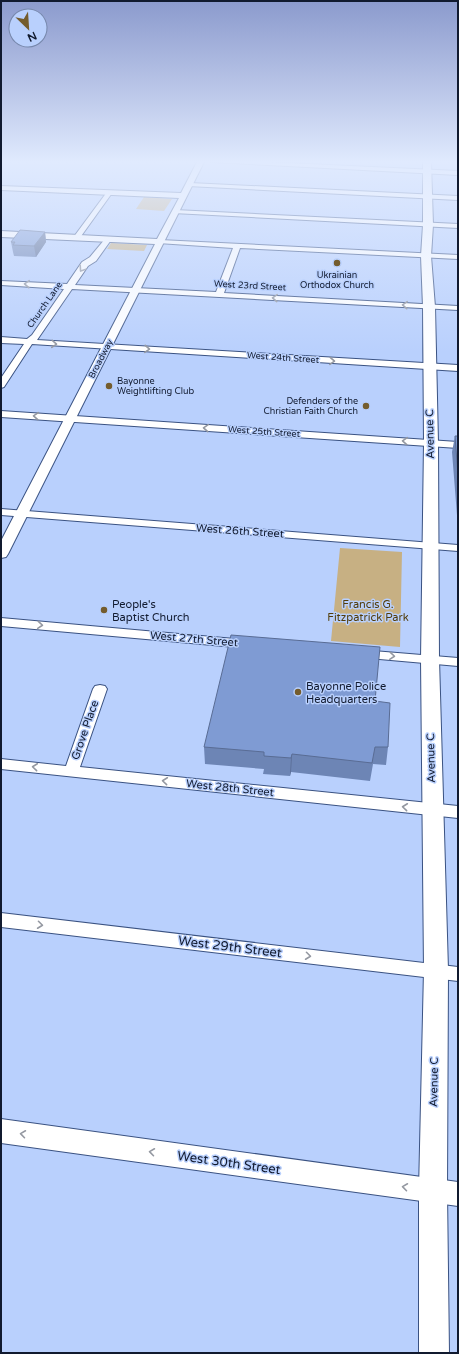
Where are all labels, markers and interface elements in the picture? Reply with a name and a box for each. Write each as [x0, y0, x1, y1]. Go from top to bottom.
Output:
north arrow [8, 8, 48, 48]
text: N [25, 29, 39, 44]
marker: Ukrainian Orthodox Church [332, 258, 342, 268]
one-way arrow [79, 265, 87, 272]
place label: Ukrainian Orthodox Church [300, 270, 374, 291]
street label: West 23rd Street [214, 279, 287, 293]
one-way arrow [24, 280, 30, 289]
street label: Church Lane [25, 280, 65, 330]
one-way arrow [272, 293, 278, 302]
one-way arrow [402, 301, 408, 310]
street label: Broadway [86, 337, 116, 380]
one-way arrow [51, 339, 57, 348]
one-way arrow [144, 345, 150, 354]
street label: West 24th Street [247, 350, 320, 366]
one-way arrow [329, 357, 335, 366]
place label: Bayonne Weightlifting Club [117, 376, 195, 397]
marker: Bayonne Weightlifting Club [104, 381, 114, 391]
place label: Defenders of the Christian Faith Church [264, 396, 358, 417]
marker: Defenders of the Christian Faith Church [361, 401, 371, 411]
street label: Avenue C [423, 409, 437, 459]
one-way arrow [33, 412, 39, 421]
one-way arrow [203, 423, 209, 432]
street label: West 25th Street [228, 424, 301, 440]
one-way arrow [402, 437, 408, 446]
street label: West 26th Street [196, 521, 284, 541]
place label: People's Baptist Church [112, 598, 190, 624]
park label: Francis G. Fitzpatrick Park [327, 598, 409, 624]
marker: People's Baptist Church [99, 605, 109, 615]
one-way arrow [37, 620, 43, 629]
street label: West 27th Street [150, 629, 238, 649]
one-way arrow [389, 652, 395, 661]
place label: Bayonne Police Headquarters [306, 680, 386, 706]
marker: Bayonne Police Headquarters [293, 687, 303, 697]
street label: Grove Place [69, 699, 101, 761]
street label: Avenue C [424, 733, 438, 783]
one-way arrow [32, 763, 38, 772]
one-way arrow [162, 777, 168, 786]
street label: West 28th Street [185, 777, 275, 799]
one-way arrow [402, 802, 408, 811]
one-way arrow [37, 920, 43, 929]
street label: West 29th Street [177, 933, 283, 961]
one-way arrow [305, 951, 311, 960]
street label: Avenue C [427, 1057, 441, 1107]
one-way arrow [20, 1130, 26, 1139]
one-way arrow [149, 1148, 155, 1157]
street label: West 30th Street [176, 1148, 282, 1178]
one-way arrow [402, 1183, 409, 1192]

